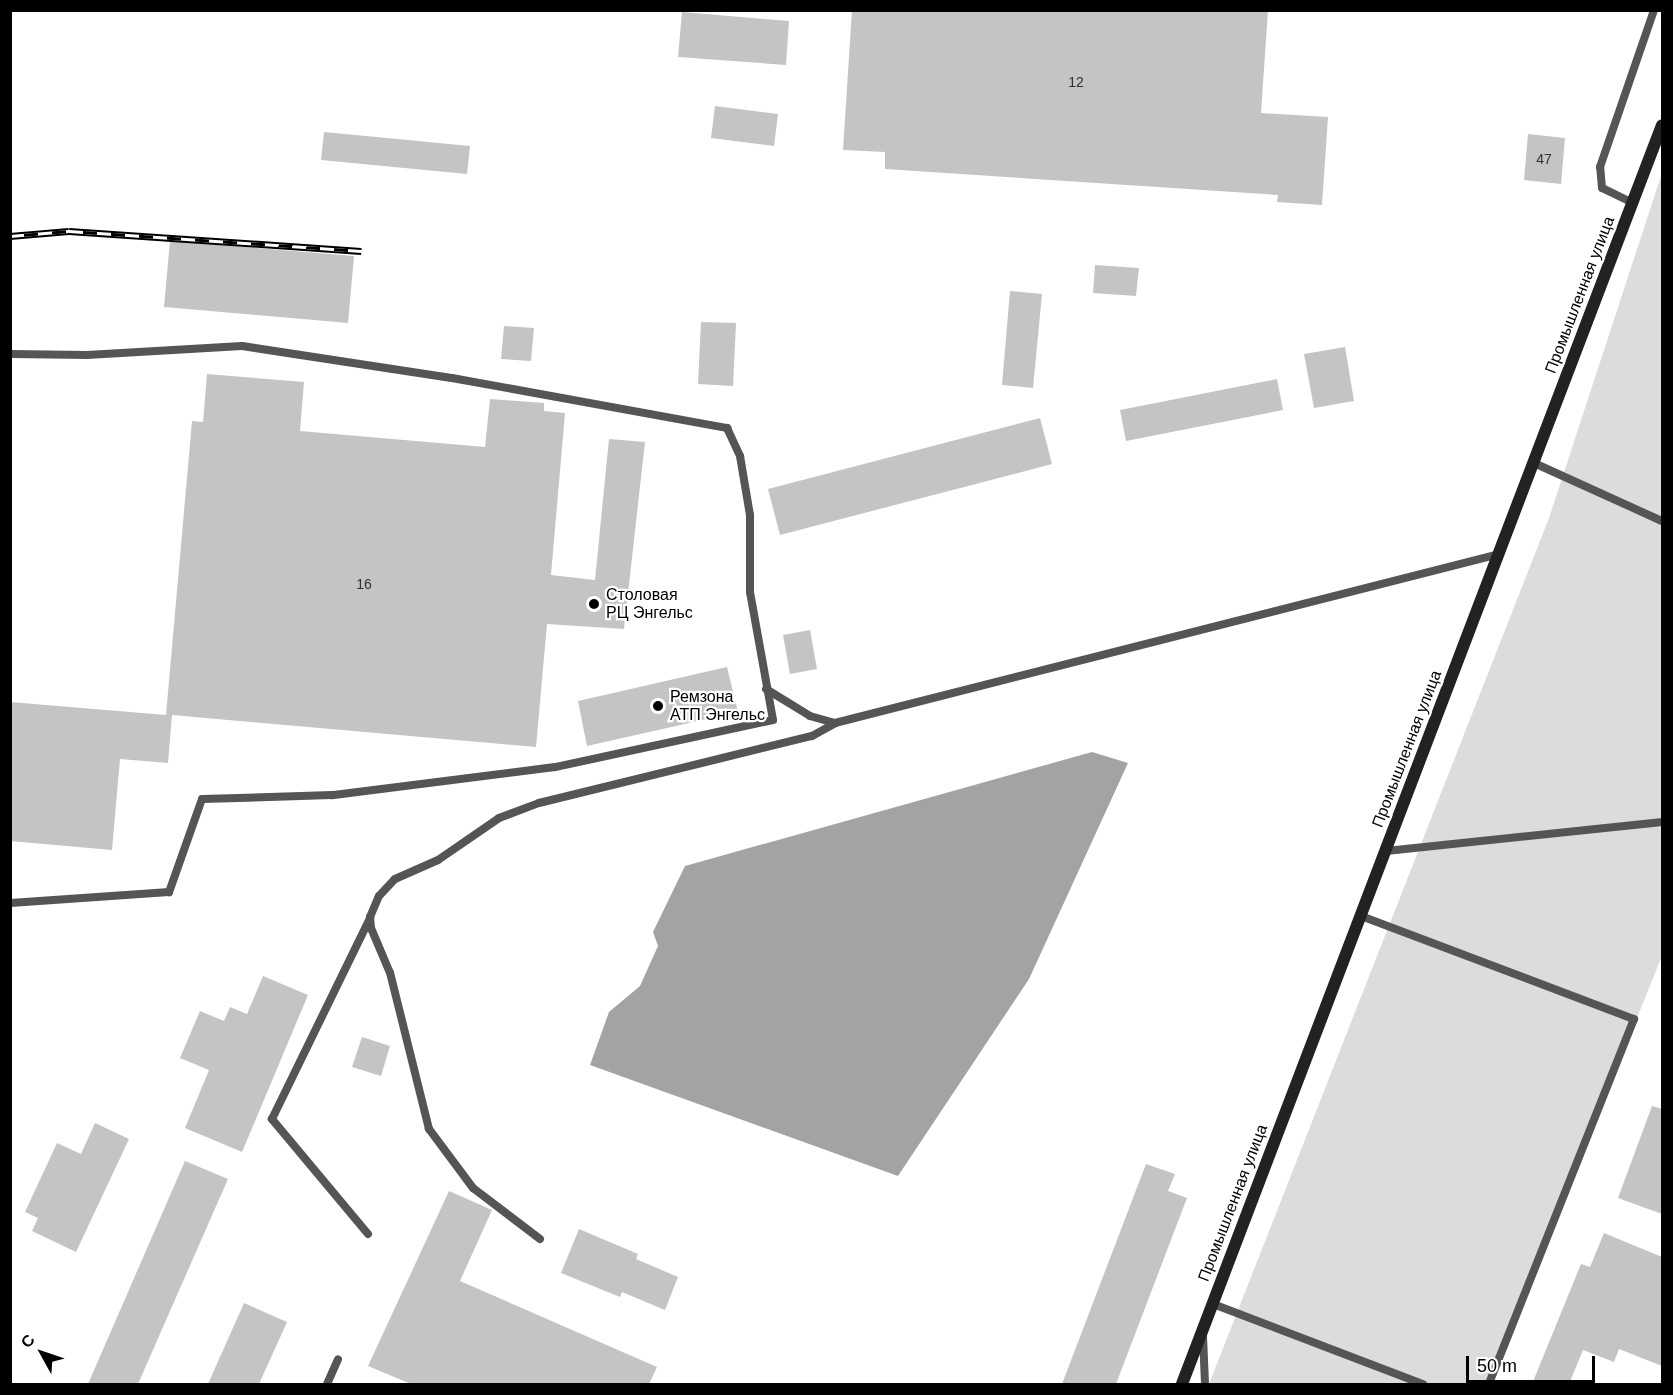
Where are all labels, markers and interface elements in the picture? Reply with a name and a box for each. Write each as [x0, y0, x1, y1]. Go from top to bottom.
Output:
house number: 12 [1068, 74, 1084, 90]
house number: 47 [1536, 151, 1552, 167]
street label: Промышленная улица [1541, 214, 1619, 376]
house number: 16 [356, 576, 372, 592]
place label: Столовая РЦ Энгельс [606, 585, 693, 623]
marker: Столовая РЦ Энгельс [587, 597, 601, 611]
street label: Промышленная улица [1368, 668, 1446, 830]
place label: Ремзона АТП Энгельс [670, 687, 765, 725]
marker: Ремзона АТП Энгельс [651, 699, 665, 713]
street label: Промышленная улица [1194, 1122, 1272, 1284]
north arrow [12, 1323, 72, 1383]
text: С [18, 1331, 38, 1351]
scale bar [1469, 1344, 1598, 1382]
text: 50 m [1477, 1356, 1517, 1376]

